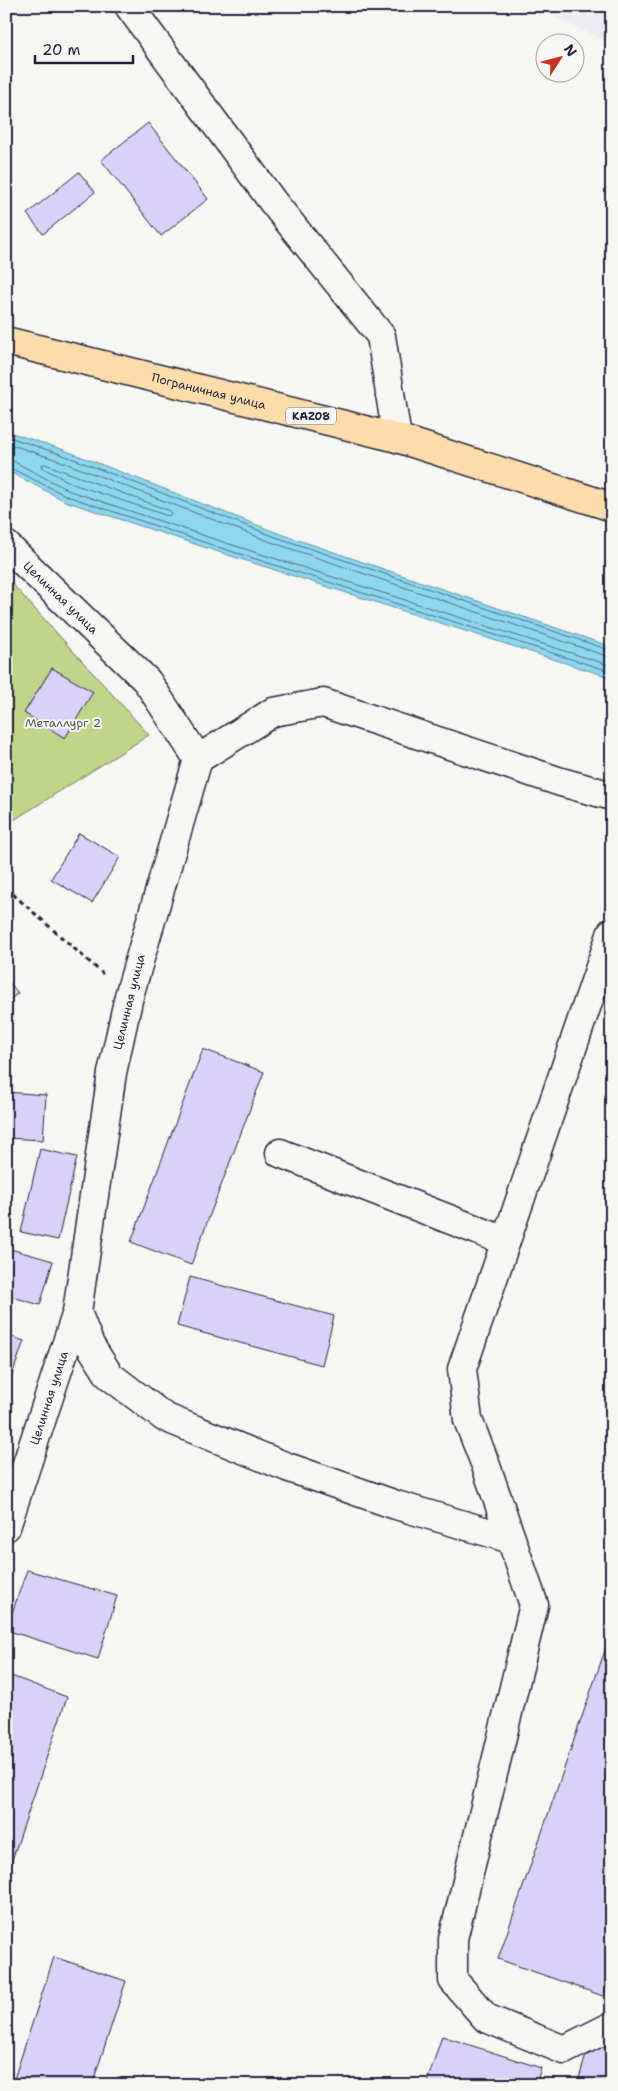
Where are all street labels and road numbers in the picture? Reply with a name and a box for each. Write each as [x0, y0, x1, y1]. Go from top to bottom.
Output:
street label: Пограничная улица [150, 369, 268, 413]
road number: KAZ08 [286, 408, 336, 424]
street label: Целинная улица [20, 558, 102, 638]
street label: Целинная улица [109, 952, 149, 1051]
street label: Целинная улица [26, 1348, 72, 1447]

